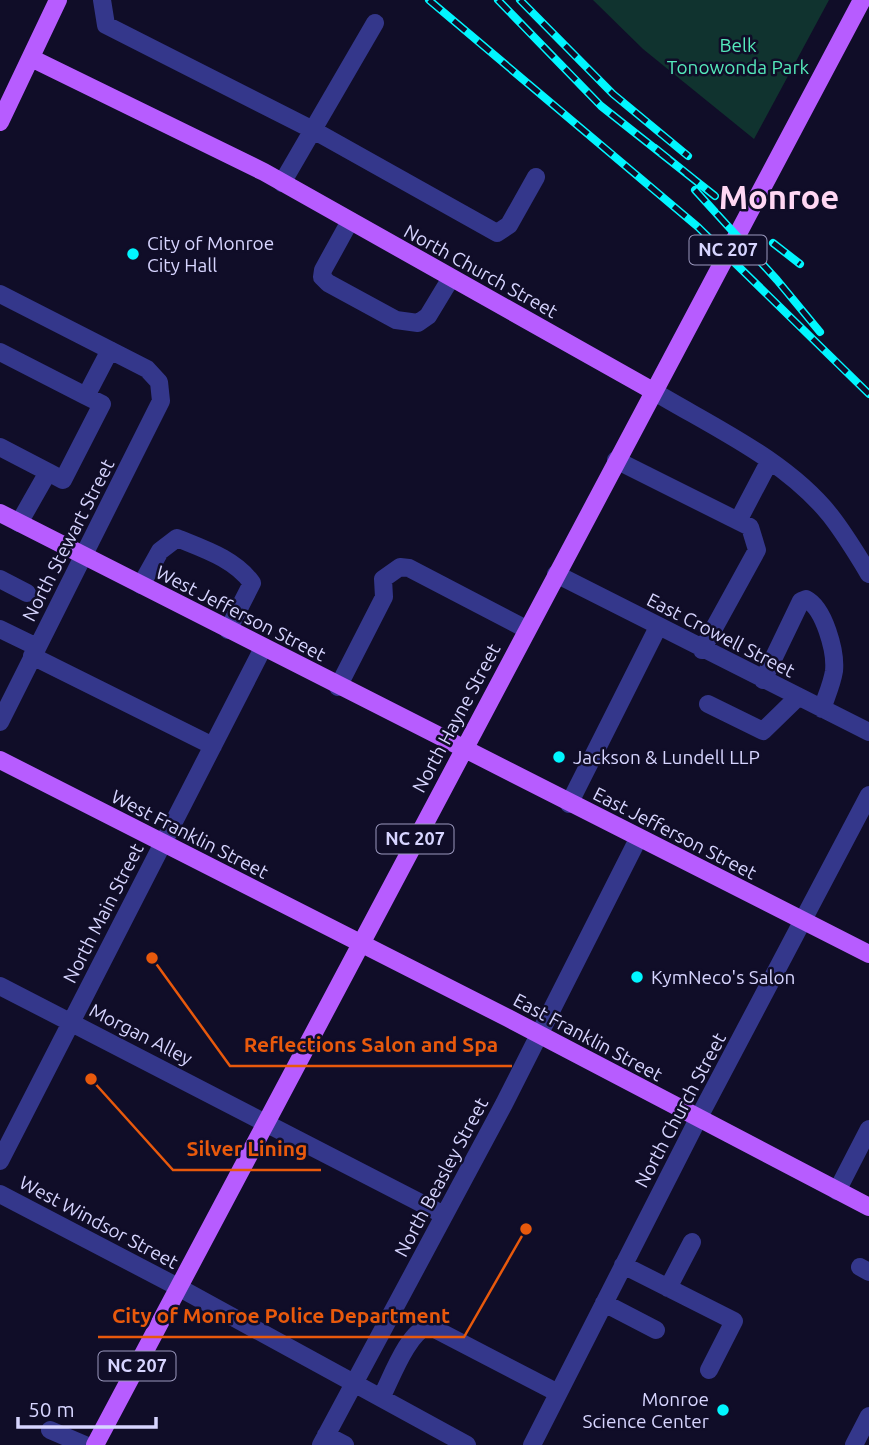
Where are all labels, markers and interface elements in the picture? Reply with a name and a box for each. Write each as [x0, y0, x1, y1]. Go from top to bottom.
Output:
park label: Belk Tonowonda Park [667, 34, 810, 78]
district label: Monroe [719, 178, 839, 215]
street label: North Church Street [400, 220, 562, 323]
place label: City of Monroe City Hall [147, 232, 274, 276]
road number: NC 207 [690, 236, 766, 264]
marker: City of Monroe City Hall [125, 246, 141, 262]
street label: North Stewart Street [18, 455, 119, 625]
street label: West Jefferson Street [153, 561, 330, 666]
street label: East Crowell Street [643, 588, 799, 682]
street label: North Hayne Street [407, 639, 505, 796]
place label: Jackson & Lundell LLP [573, 746, 760, 768]
marker: Jackson & Lundell LLP [551, 749, 567, 765]
street label: East Jefferson Street [590, 782, 761, 884]
street label: West Franklin Street [108, 785, 272, 883]
road number: NC 207 [376, 824, 453, 854]
street label: North Main Street [58, 839, 148, 986]
place label: KymNeco's Salon [651, 966, 795, 988]
marker: KymNeco's Salon [629, 969, 645, 985]
street label: East Franklin Street [510, 988, 667, 1086]
street label: Morgan Alley [86, 999, 196, 1069]
callout: Reflections Salon and Spa [230, 1024, 512, 1066]
street label: North Church Street [630, 1028, 730, 1191]
text: Reflections Salon and Spa [244, 1032, 498, 1056]
street label: North Beasley Street [390, 1093, 493, 1260]
callout: Silver Lining [173, 1128, 321, 1170]
text: Silver Lining [187, 1136, 307, 1160]
street label: West Windsor Street [16, 1171, 182, 1273]
callout: City of Monroe Police Department [98, 1295, 464, 1337]
text: City of Monroe Police Department [112, 1303, 450, 1327]
road number: NC 207 [99, 1352, 176, 1380]
scale bar [18, 1386, 156, 1430]
place label: Monroe Science Center [583, 1388, 709, 1432]
text: 50 m [28, 1397, 75, 1421]
marker: Monroe Science Center [715, 1402, 731, 1418]

